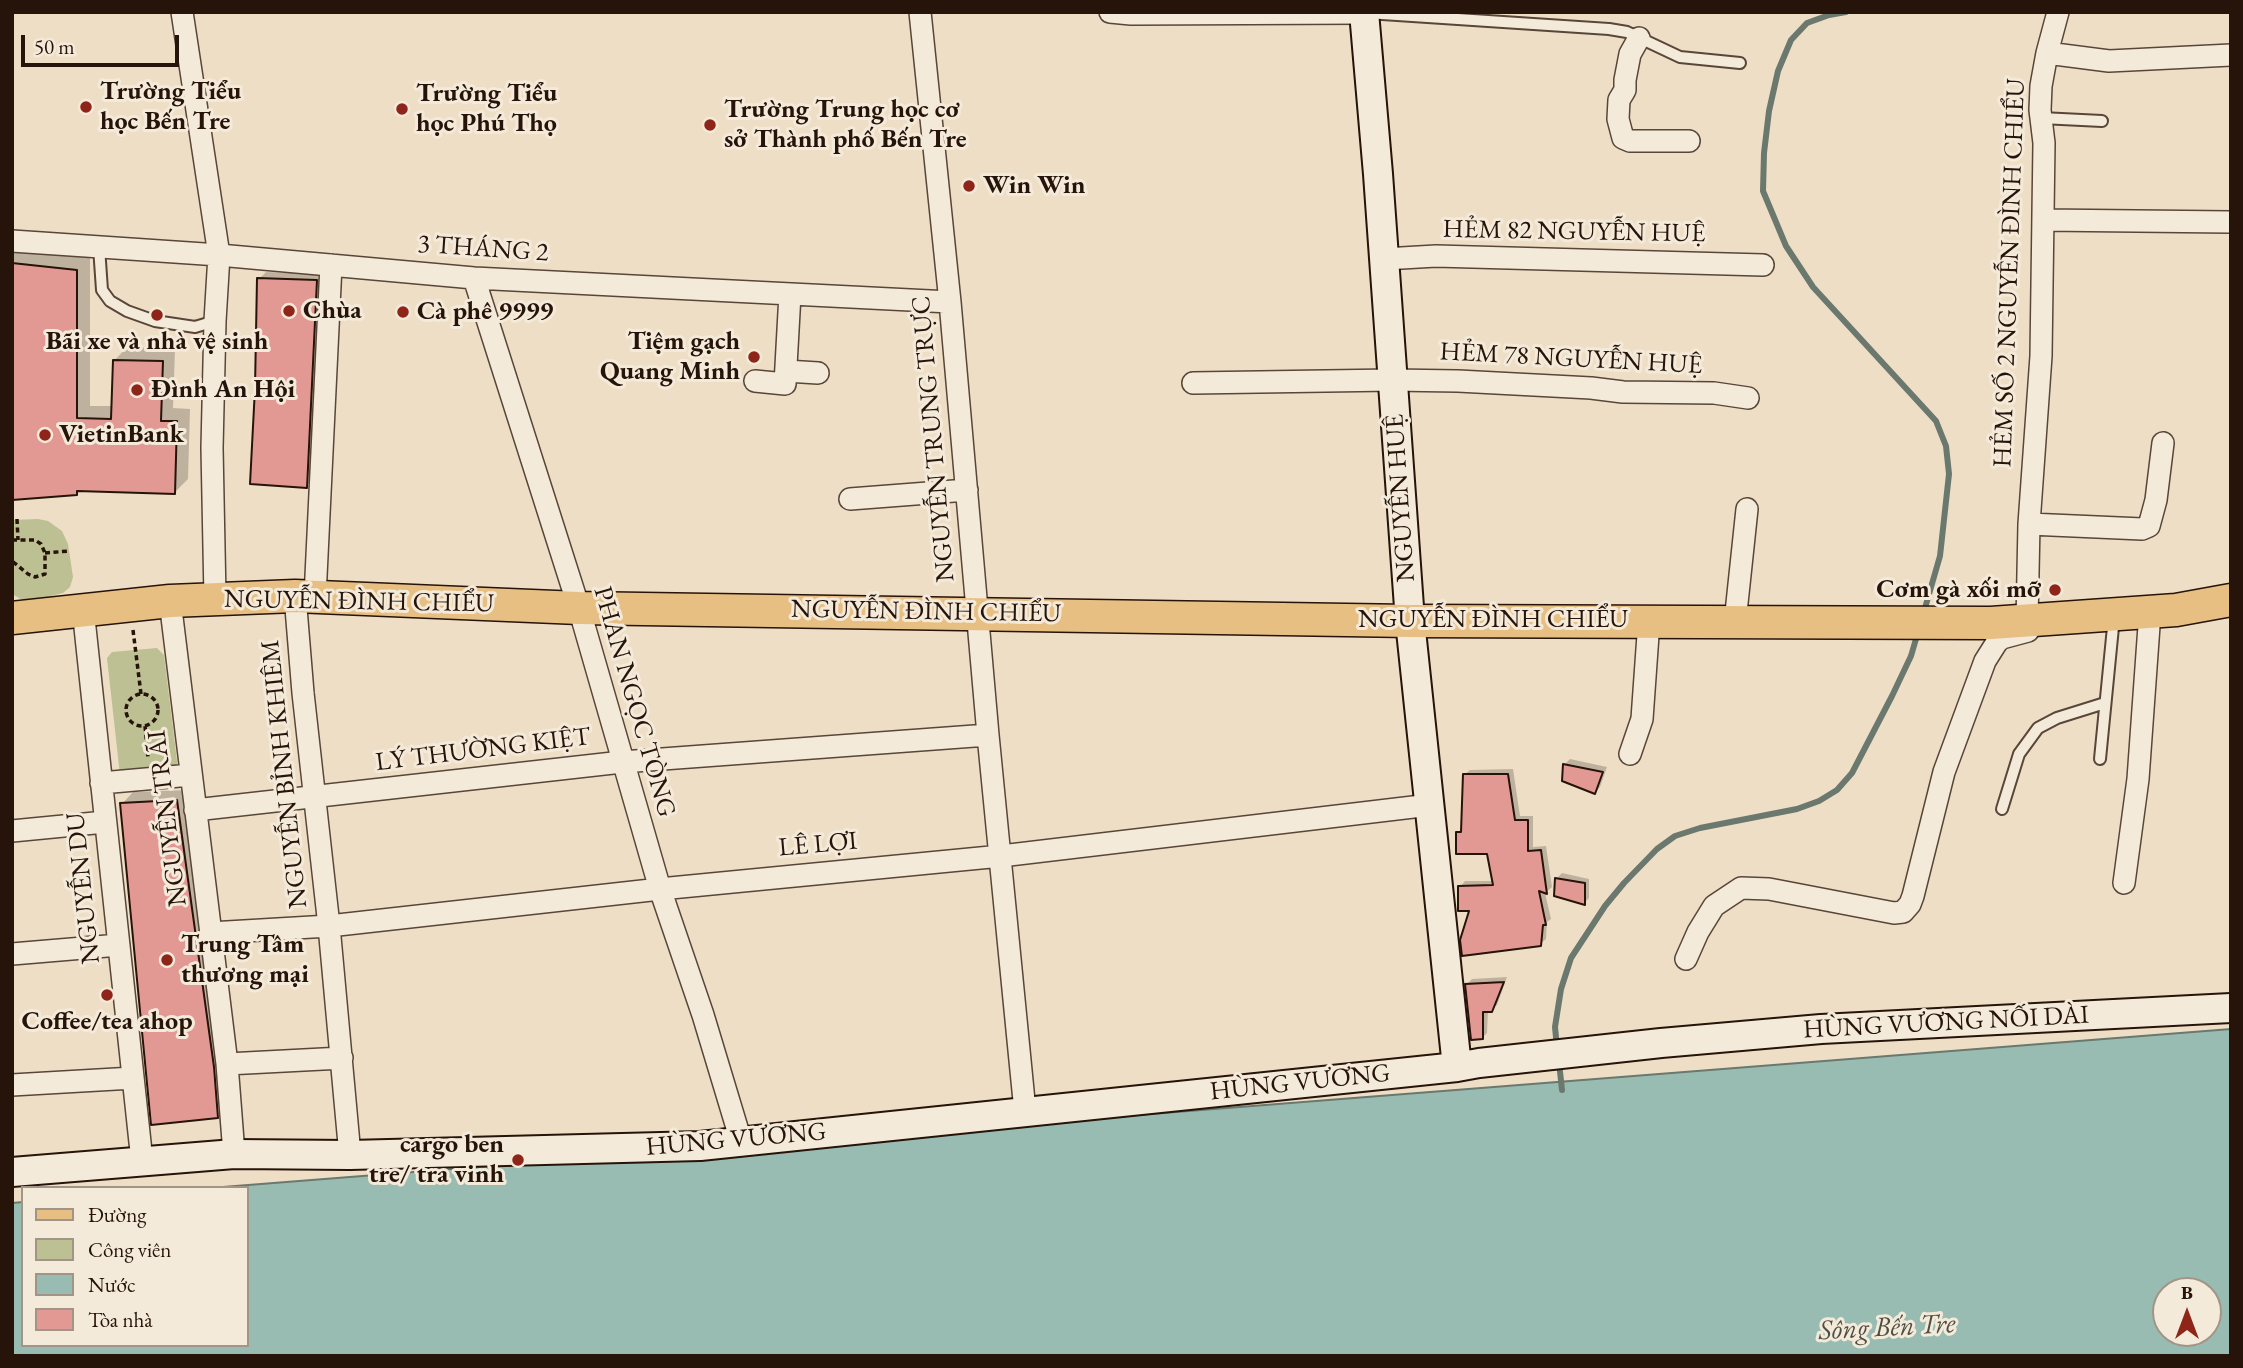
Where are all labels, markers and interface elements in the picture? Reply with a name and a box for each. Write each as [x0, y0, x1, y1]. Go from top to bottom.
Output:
scale bar [24, 21, 182, 65]
text: 50 m [34, 33, 75, 60]
place label: Trường Tiểu học Bến Tre [100, 76, 241, 138]
place label: Trường Tiểu học Phú Thọ [416, 78, 557, 140]
street label: HẺM SỐ 2 NGUYỄN ĐÌNH CHIỂU [1988, 78, 2032, 468]
place label: Trường Trung học cơ sở Thành phố Bến Tre [724, 94, 967, 156]
marker: Trường Tiểu học Bến Tre [78, 99, 94, 115]
marker: Trường Tiểu học Phú Thọ [394, 101, 410, 117]
marker: Trường Trung học cơ sở Thành phố Bến Tre [702, 117, 718, 133]
place label: Win Win [983, 170, 1086, 202]
marker: Win Win [961, 178, 977, 194]
street label: HẺM 82 NGUYỄN HUỆ [1442, 214, 1706, 250]
street label: 3 THÁNG 2 [416, 229, 550, 269]
place label: Chùa [303, 295, 362, 327]
street label: NGUYỄN TRUNG TRỰC [906, 295, 962, 583]
place label: Cà phê 9999 [417, 296, 553, 328]
marker: Chùa [281, 303, 297, 319]
marker: Cà phê 9999 [395, 304, 411, 320]
marker: Bãi xe và nhà vệ sinh [149, 307, 165, 323]
place label: Bãi xe và nhà vệ sinh [46, 326, 268, 358]
place label: Tiệm gạch Quang Minh [600, 326, 740, 388]
street label: HẺM 78 NGUYỄN HUỆ [1439, 337, 1703, 381]
marker: Tiệm gạch Quang Minh [746, 349, 762, 365]
place label: Đình An Hội [151, 374, 295, 406]
marker: Đình An Hội [129, 382, 145, 398]
street label: NGUYỄN HUỆ [1380, 413, 1422, 583]
place label: VietinBank [59, 419, 184, 451]
marker: VietinBank [37, 427, 53, 443]
place label: Cơm gà xối mỡ [1876, 574, 2041, 606]
marker: Cơm gà xối mỡ [2047, 582, 2063, 598]
street label: PHAN NGỌC TÒNG [586, 583, 682, 821]
street label: NGUYỄN ĐÌNH CHIỂU [224, 584, 494, 620]
street label: NGUYỄN ĐÌNH CHIỂU [791, 594, 1061, 630]
street label: NGUYỄN ĐÌNH CHIỂU [1358, 604, 1628, 636]
street label: NGUYỄN BỈNH KHIÊM [255, 638, 315, 910]
street label: LÝ THƯỜNG KIỆT [374, 721, 592, 779]
street label: NGUYỄN TRÃI [142, 728, 194, 908]
street label: NGUYỄN DU [61, 811, 107, 965]
street label: LÊ LỢI [777, 826, 859, 864]
place label: Trung Tâm thương mại [181, 929, 309, 990]
marker: Trung Tâm thương mại [159, 952, 175, 968]
marker: Coffee/tea ahop [99, 987, 115, 1003]
street label: HÙNG VƯƠNG NỐI DÀI [1802, 1000, 2090, 1046]
place label: Coffee/tea ahop [21, 1006, 193, 1038]
street label: HÙNG VƯƠNG [1208, 1058, 1392, 1108]
street label: HÙNG VƯƠNG [644, 1117, 828, 1163]
place label: cargo ben tre/ tra vinh [369, 1129, 504, 1190]
marker: cargo ben tre/ tra vinh [510, 1152, 526, 1168]
legend [21, 1186, 248, 1347]
text: Đường [88, 1201, 146, 1228]
text: Công viên [88, 1236, 171, 1263]
text: Nước [88, 1271, 136, 1298]
north arrow [2152, 1277, 2222, 1347]
text: B [2181, 1280, 2193, 1305]
text: Tòa nhà [88, 1306, 153, 1333]
water label: Sông Bến Tre [1818, 1308, 1956, 1348]

